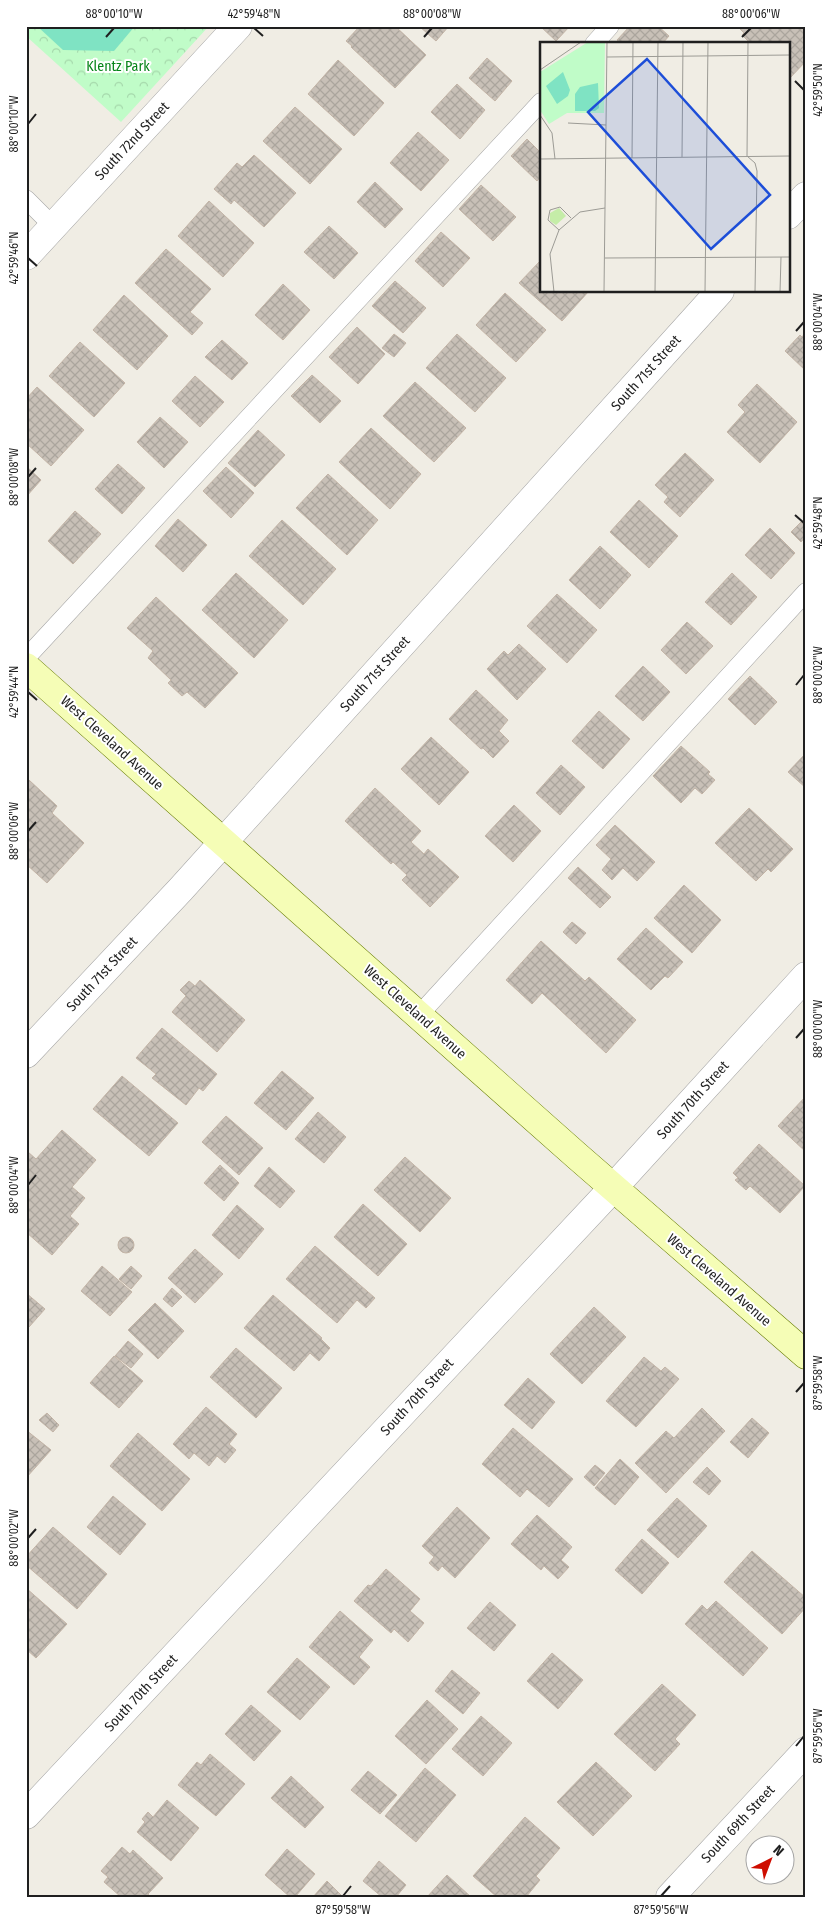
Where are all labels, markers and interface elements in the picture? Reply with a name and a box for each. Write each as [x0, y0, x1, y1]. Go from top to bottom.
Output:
text: 88°00'10"W [86, 7, 142, 21]
text: 42°59'48"N [227, 7, 281, 21]
text: 88°00'08"W [403, 7, 461, 21]
text: 88°00'06"W [722, 7, 780, 21]
inset map [540, 42, 790, 292]
park label: Klentz Park [86, 58, 150, 75]
text: 42°59'50"N [811, 63, 825, 117]
text: 88°00'10"W [7, 96, 21, 152]
street label: South 72nd Street [91, 98, 173, 184]
text: 42°59'46"N [7, 231, 21, 285]
text: 88°00'04"W [811, 293, 825, 351]
street label: South 71st Street [608, 331, 685, 414]
text: 88°00'08"W [7, 448, 21, 506]
text: 42°59'48"N [811, 496, 825, 550]
street label: South 71st Street [337, 632, 414, 715]
text: 88°00'02"W [811, 646, 825, 704]
text: 42°59'44"N [7, 666, 21, 718]
street label: West Cleveland Avenue [57, 692, 167, 794]
text: 88°00'06"W [7, 802, 21, 860]
street label: South 71st Street [63, 933, 141, 1015]
street label: West Cleveland Avenue [360, 961, 470, 1063]
text: 88°00'00"W [811, 1000, 825, 1058]
street label: South 70th Street [653, 1057, 733, 1143]
text: 88°00'04"W [7, 1156, 21, 1214]
street label: West Cleveland Avenue [663, 1230, 775, 1330]
street label: South 70th Street [377, 1355, 457, 1439]
text: 87°59'58"W [811, 1356, 825, 1410]
text: 88°00'02"W [7, 1509, 21, 1567]
street label: South 70th Street [101, 1651, 181, 1735]
text: 87°59'56"W [811, 1709, 825, 1763]
street label: South 69th Street [698, 1781, 779, 1866]
north arrow [744, 1836, 794, 1886]
text: N [770, 1842, 787, 1860]
text: 87°59'58"W [316, 1903, 370, 1917]
text: 87°59'56"W [634, 1903, 688, 1917]

